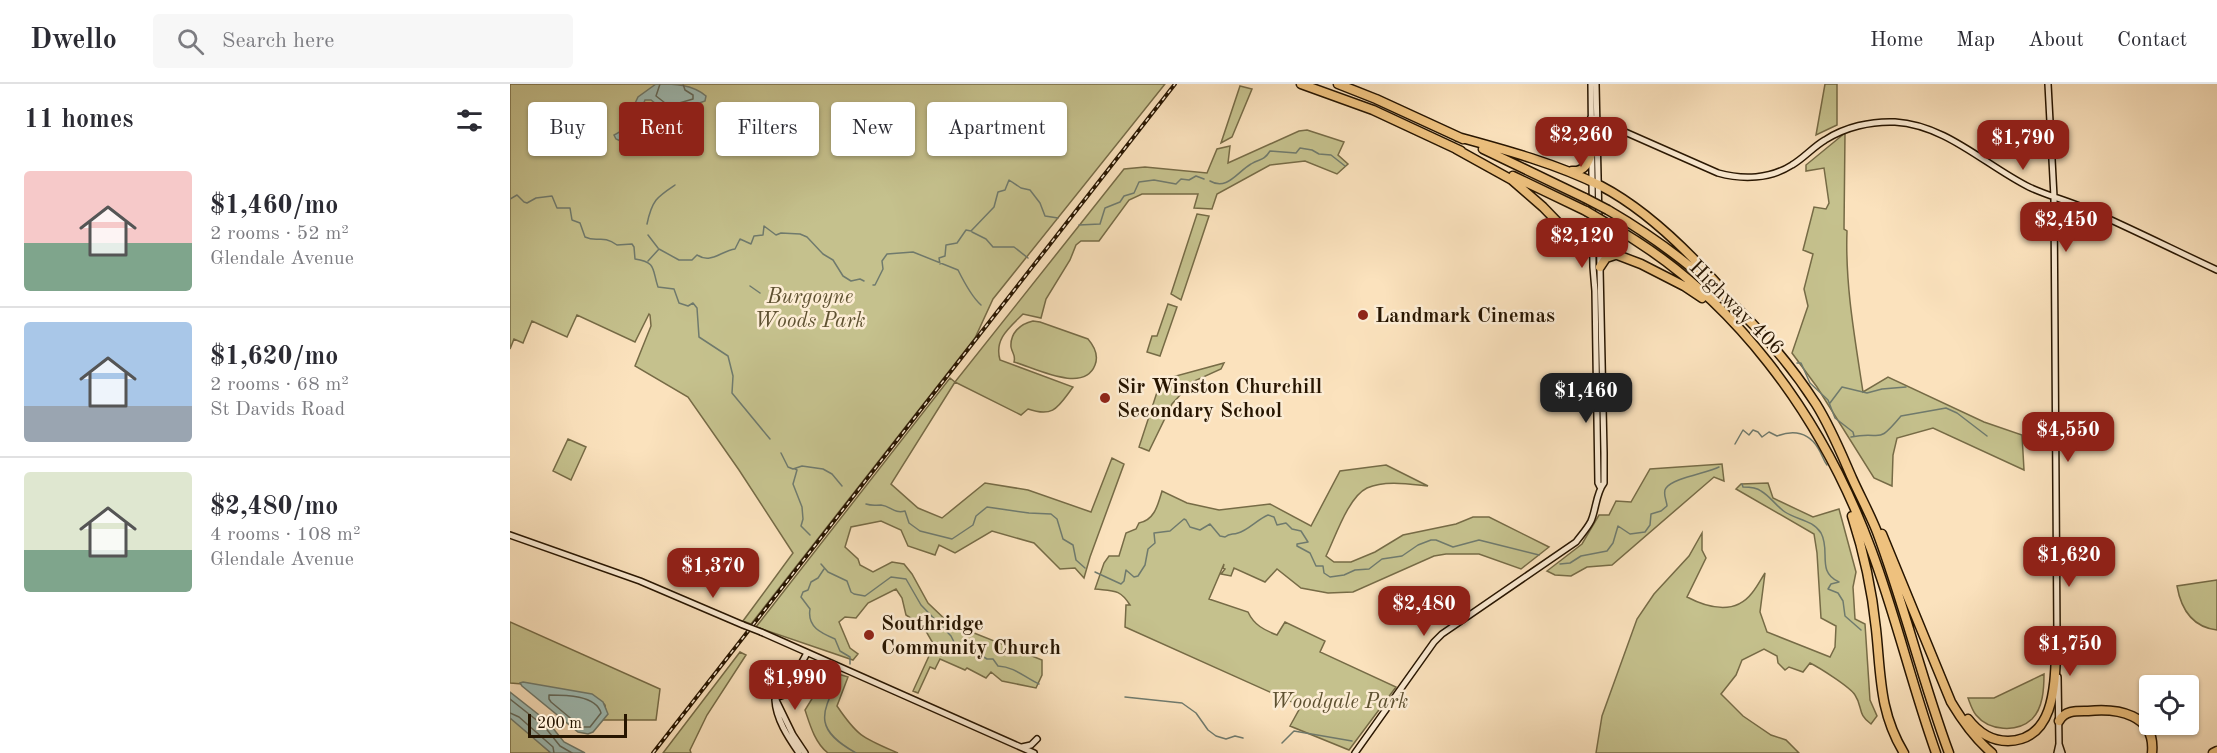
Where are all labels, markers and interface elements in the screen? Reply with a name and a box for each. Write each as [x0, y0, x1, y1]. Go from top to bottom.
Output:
search box [153, 14, 573, 68]
icon: search [174, 25, 207, 58]
text: Dwello [30, 27, 117, 55]
text: Search here [222, 30, 334, 52]
text: Home [1870, 30, 1923, 51]
text: Map [1956, 30, 1995, 51]
text: About [2028, 30, 2084, 51]
text: Contact [2117, 30, 2187, 51]
chip: Buy [528, 102, 607, 156]
chip: Rent [619, 102, 704, 156]
chip: Filters [716, 102, 819, 156]
chip: New [831, 102, 915, 156]
chip: Apartment [927, 102, 1067, 156]
icon: filters [453, 104, 486, 137]
text: 11 homes [24, 107, 133, 133]
pin: $2,260 [1532, 117, 1630, 168]
pin: $1,790 [1974, 120, 2072, 171]
text: $2,260 [1549, 126, 1613, 146]
text: $1,790 [1991, 129, 2055, 149]
text: $1,460/mo [210, 193, 338, 219]
icon: home [72, 195, 144, 267]
pin: $2,450 [2017, 202, 2115, 253]
text: $2,450 [2034, 211, 2098, 231]
pin: $2,120 [1533, 218, 1631, 269]
text: 2 rooms · 52 m² [210, 224, 349, 244]
text: $2,120 [1550, 227, 1614, 247]
text: Glendale Avenue [210, 249, 354, 269]
street label: Highway 406 [1685, 257, 1787, 359]
park label: Burgoyne Woods Park [754, 287, 866, 332]
place label: Landmark Cinemas [1375, 306, 1555, 327]
marker: Landmark Cinemas [1356, 308, 1370, 322]
text: $1,620/mo [210, 344, 338, 370]
icon: home [72, 346, 144, 418]
pin: $1,460 [1537, 373, 1635, 424]
text: 2 rooms · 68 m² [210, 375, 349, 395]
place label: Sir Winston Churchill Secondary School [1117, 377, 1322, 422]
text: $1,460 [1554, 382, 1618, 402]
marker: Sir Winston Churchill Secondary School [1098, 391, 1112, 405]
text: St Davids Road [210, 400, 345, 420]
pin: $4,550 [2019, 412, 2117, 463]
text: $4,550 [2036, 421, 2100, 441]
text: $2,480/mo [210, 494, 338, 520]
icon: home [72, 496, 144, 568]
text: 4 rooms · 108 m² [210, 525, 360, 545]
pin: $1,620 [2020, 537, 2118, 588]
text: $1,620 [2037, 546, 2101, 566]
pin: $1,370 [664, 548, 762, 599]
text: Glendale Avenue [210, 550, 354, 570]
text: $1,370 [681, 557, 745, 577]
pin: $2,480 [1375, 586, 1473, 637]
text: $2,480 [1392, 595, 1456, 615]
place label: Southridge Community Church [881, 614, 1061, 659]
pin: $1,750 [2021, 626, 2119, 677]
marker: Southridge Community Church [862, 628, 876, 642]
text: $1,750 [2038, 635, 2102, 655]
pin: $1,990 [746, 660, 844, 711]
text: $1,990 [763, 669, 827, 689]
map controls [2139, 675, 2199, 735]
button: locate [2139, 675, 2199, 735]
park label: Woodgale Park [1270, 692, 1408, 713]
scale bar [528, 711, 627, 738]
text: 200 m [537, 716, 582, 732]

